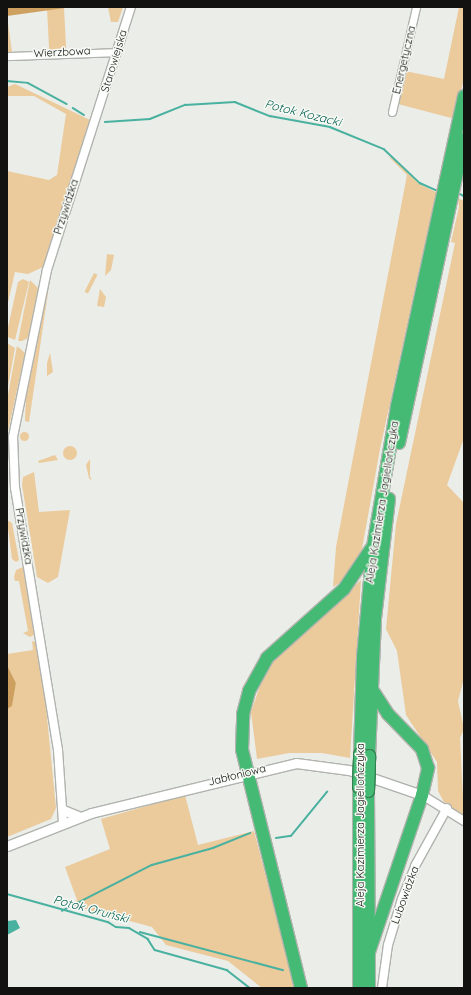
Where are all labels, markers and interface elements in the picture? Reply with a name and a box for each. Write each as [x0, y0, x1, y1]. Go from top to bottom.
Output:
street label: Energetyczna [390, 25, 418, 95]
street label: Starowiejska [98, 28, 130, 94]
street label: Wierzbowa [33, 44, 91, 60]
water label: Potok Kozacki [263, 97, 343, 129]
street label: Przywidzka [51, 178, 81, 236]
street label: Aleja Kazimierza Jagiellończyka [363, 420, 401, 584]
street label: Przywidzka [13, 507, 35, 565]
street label: Aleja Kazimierza Jagiellończyka [353, 743, 367, 907]
street label: Jabłoniowa [207, 761, 267, 789]
street label: Lubowidzka [388, 864, 422, 926]
water label: Potok Oruński [52, 892, 130, 926]

